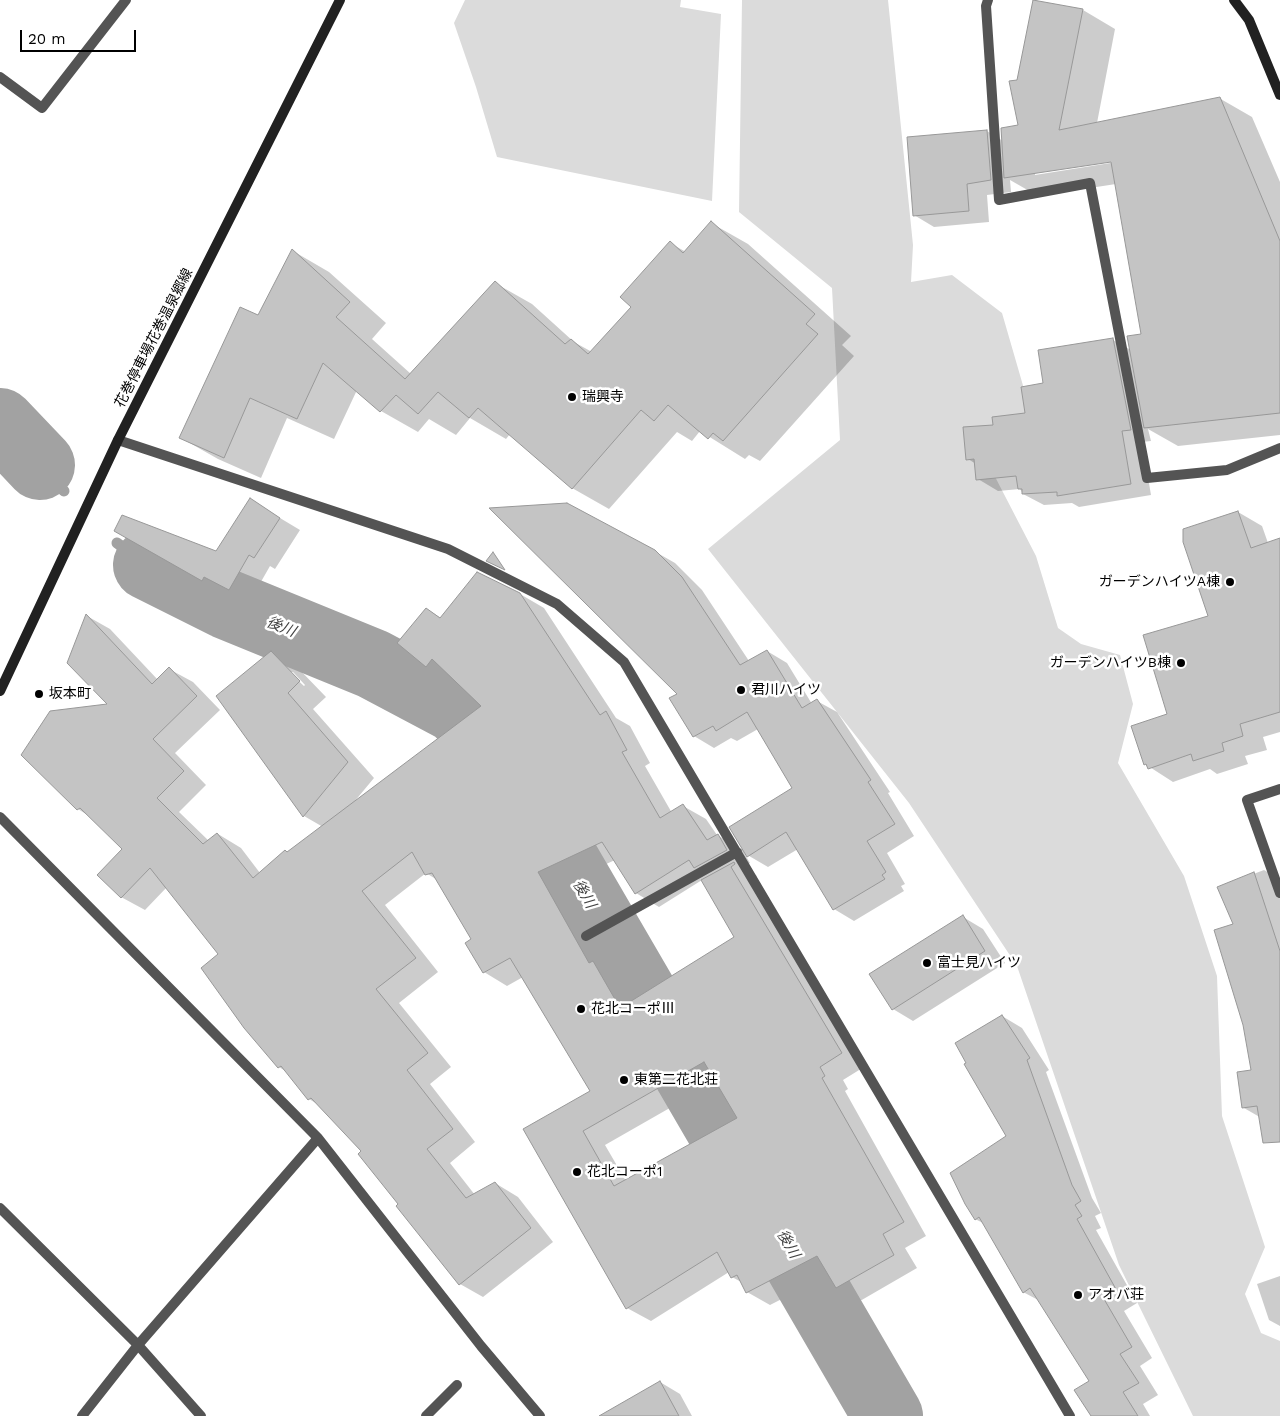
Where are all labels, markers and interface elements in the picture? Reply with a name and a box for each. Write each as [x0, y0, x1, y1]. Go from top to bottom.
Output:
scale bar [22, 20, 139, 52]
text: 20 m [28, 30, 66, 48]
street label: 花巻停車場花巻温泉郷線 [112, 266, 196, 410]
place label: 瑞興寺 [582, 389, 624, 405]
marker: 瑞興寺 [566, 391, 578, 403]
place label: ガーデンハイツA棟 [1099, 574, 1220, 590]
marker: ガーデンハイツA棟 [1224, 576, 1236, 588]
water label: 後川 [264, 613, 298, 641]
place label: ガーデンハイツB棟 [1050, 655, 1171, 671]
marker: ガーデンハイツB棟 [1175, 657, 1187, 669]
place label: 君川ハイツ [751, 682, 821, 698]
marker: 君川ハイツ [735, 684, 747, 696]
place label: 坂本町 [49, 686, 91, 702]
marker: 坂本町 [33, 688, 45, 700]
water label: 後川 [569, 877, 599, 911]
place label: 富士見ハイツ [937, 955, 1021, 971]
marker: 富士見ハイツ [921, 957, 933, 969]
place label: 花北コーポⅢ [591, 1001, 675, 1017]
marker: 花北コーポⅢ [575, 1003, 587, 1015]
place label: 東第二花北荘 [634, 1072, 718, 1088]
marker: 東第二花北荘 [618, 1074, 630, 1086]
place label: 花北コーポ1 [587, 1164, 662, 1180]
marker: 花北コーポ1 [571, 1166, 583, 1178]
water label: 後川 [773, 1227, 803, 1261]
place label: アオバ荘 [1088, 1287, 1144, 1303]
marker: アオバ荘 [1072, 1289, 1084, 1301]

